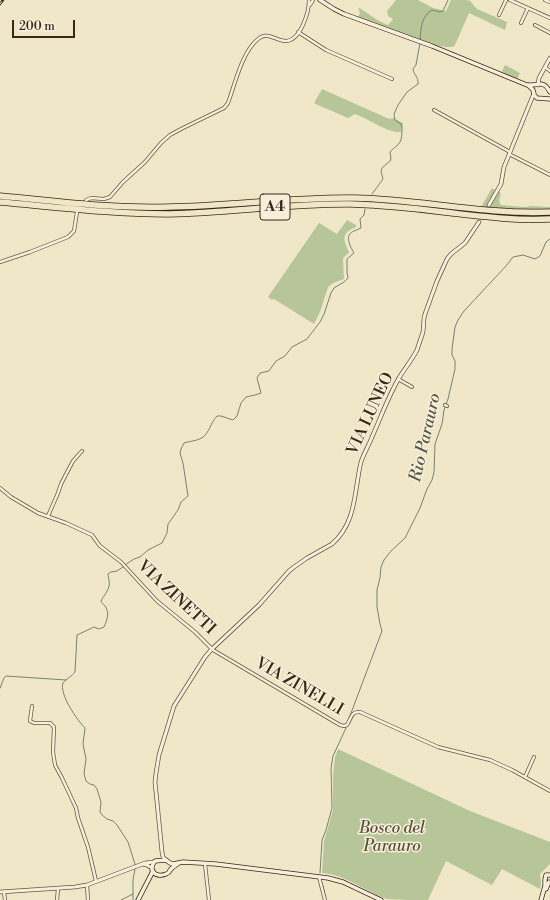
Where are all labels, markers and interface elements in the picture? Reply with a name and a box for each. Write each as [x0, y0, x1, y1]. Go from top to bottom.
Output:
scale bar [14, 12, 77, 38]
text: 200 m [19, 19, 55, 34]
road number: A4 [260, 194, 290, 220]
street label: VIA LUNEO [343, 370, 399, 458]
water label: Rio Parauro [406, 392, 446, 484]
street label: VIA ZINETTI [133, 557, 219, 639]
street label: VIA ZINELLI [252, 654, 346, 720]
park label: Bosco del Parauro [359, 819, 425, 857]

